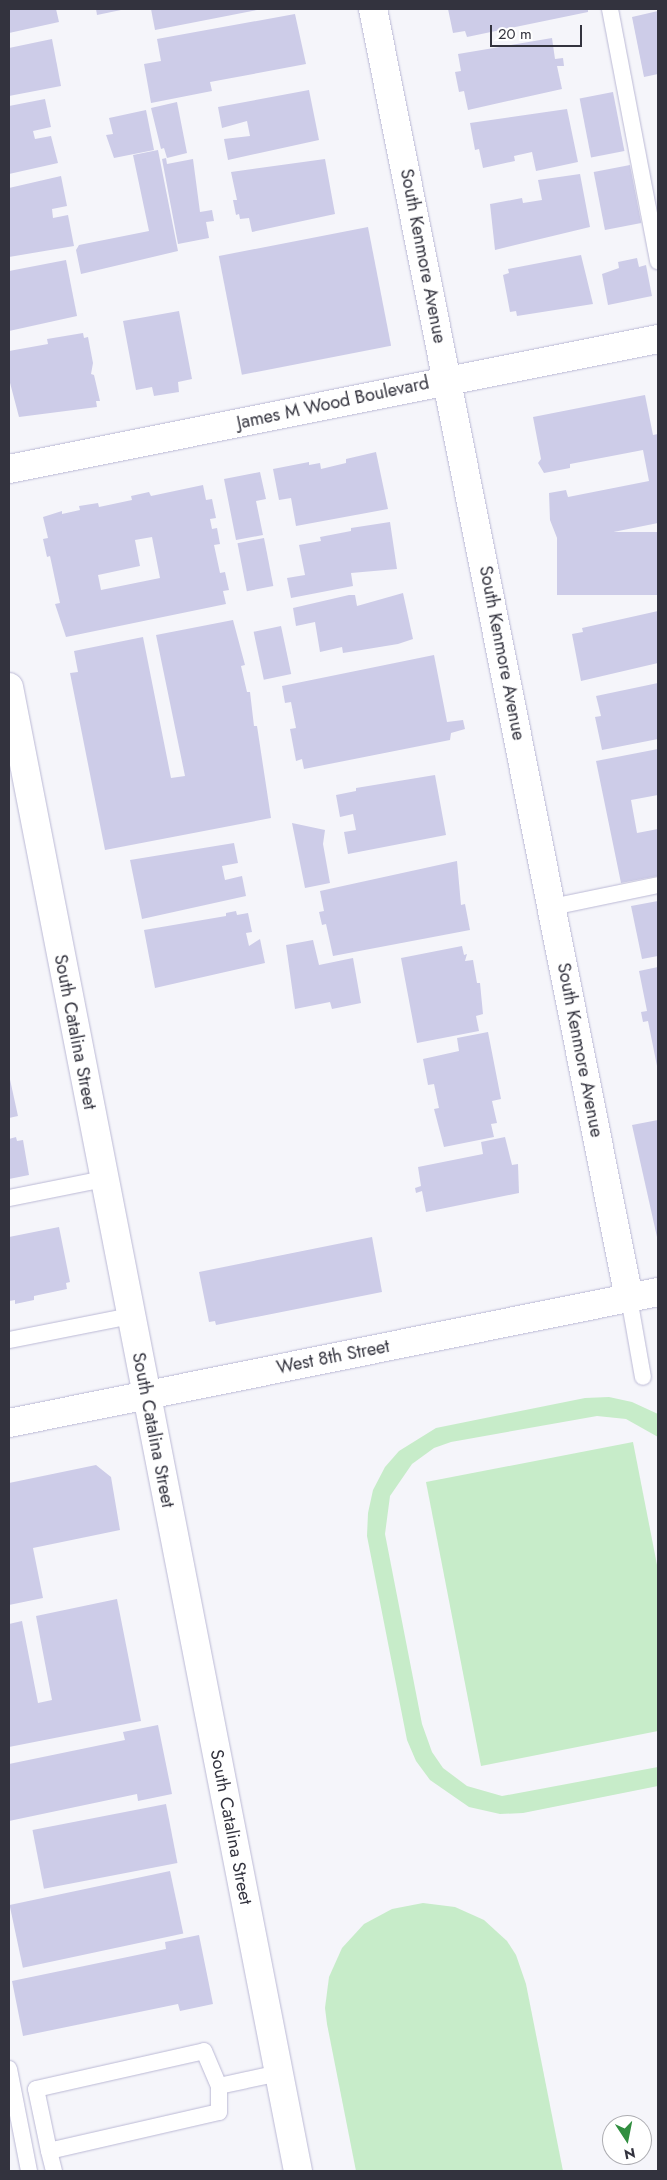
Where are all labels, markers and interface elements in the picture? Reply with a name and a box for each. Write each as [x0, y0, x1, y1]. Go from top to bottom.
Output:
scale bar [492, 15, 584, 47]
text: 20 m [498, 23, 532, 45]
street label: South Kenmore Avenue [395, 167, 451, 345]
street label: James M Wood Boulevard [235, 372, 431, 434]
street label: South Kenmore Avenue [474, 564, 530, 742]
street label: South Catalina Street [49, 953, 101, 1111]
street label: South Kenmore Avenue [552, 961, 608, 1139]
street label: West 8th Street [275, 1335, 391, 1379]
street label: South Catalina Street [127, 1351, 179, 1509]
street label: South Catalina Street [205, 1748, 257, 1906]
north arrow [602, 2115, 652, 2165]
text: N [622, 2143, 637, 2165]

